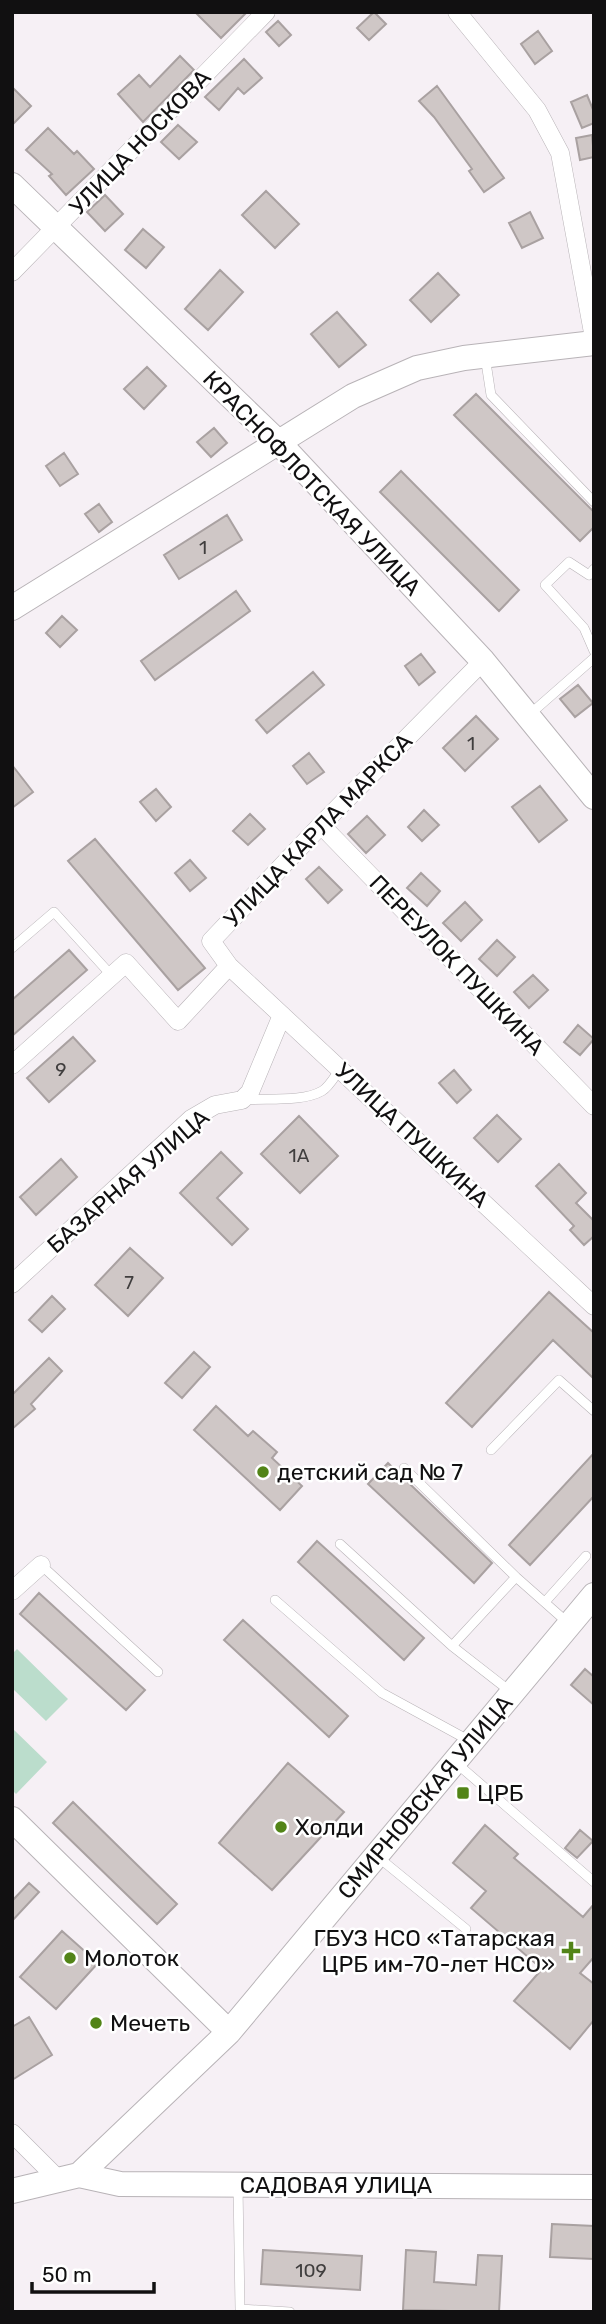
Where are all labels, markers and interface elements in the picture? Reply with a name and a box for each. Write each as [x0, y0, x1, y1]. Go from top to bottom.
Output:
street label: УЛИЦА НОСКОВА [63, 63, 217, 221]
street label: КРАСНОФЛОТСКАЯ УЛИЦА [197, 365, 427, 601]
house number: 1 [199, 536, 207, 559]
street label: УЛИЦА КАРЛА МАРКСА [218, 727, 418, 933]
house number: 1 [467, 732, 475, 755]
street label: ПЕРЕУЛОК ПУШКИНА [364, 869, 550, 1061]
street label: УЛИЦА ПУШКИНА [329, 1057, 495, 1213]
house number: 9 [55, 1058, 67, 1081]
street label: БАЗАРНАЯ УЛИЦА [41, 1103, 215, 1259]
house number: 1А [289, 1144, 310, 1167]
house number: 7 [124, 1271, 134, 1294]
place label: детский сад № 7 [277, 1458, 463, 1486]
marker: детский сад № 7 [255, 1464, 271, 1480]
street label: СМИРНОВСКАЯ УЛИЦА [332, 1689, 518, 1905]
place label: ЦРБ [477, 1779, 523, 1807]
marker: ЦРБ [455, 1785, 471, 1801]
place label: Холди [295, 1813, 364, 1841]
marker: Холди [273, 1819, 289, 1835]
place label: ГБУЗ НСО «Татарская ЦРБ им-70-лет НСО» [313, 1924, 555, 1978]
marker: ГБУЗ НСО «Татарская ЦРБ им-70-лет НСО» [561, 1941, 581, 1961]
place label: Молоток [84, 1944, 179, 1972]
marker: Молоток [62, 1950, 78, 1966]
place label: Мечеть [110, 2009, 190, 2037]
marker: Мечеть [88, 2015, 104, 2031]
street label: САДОВАЯ УЛИЦА [240, 2171, 432, 2199]
scale bar [32, 2250, 154, 2294]
house number: 109 [295, 2259, 327, 2282]
text: 50 m [42, 2262, 92, 2287]

